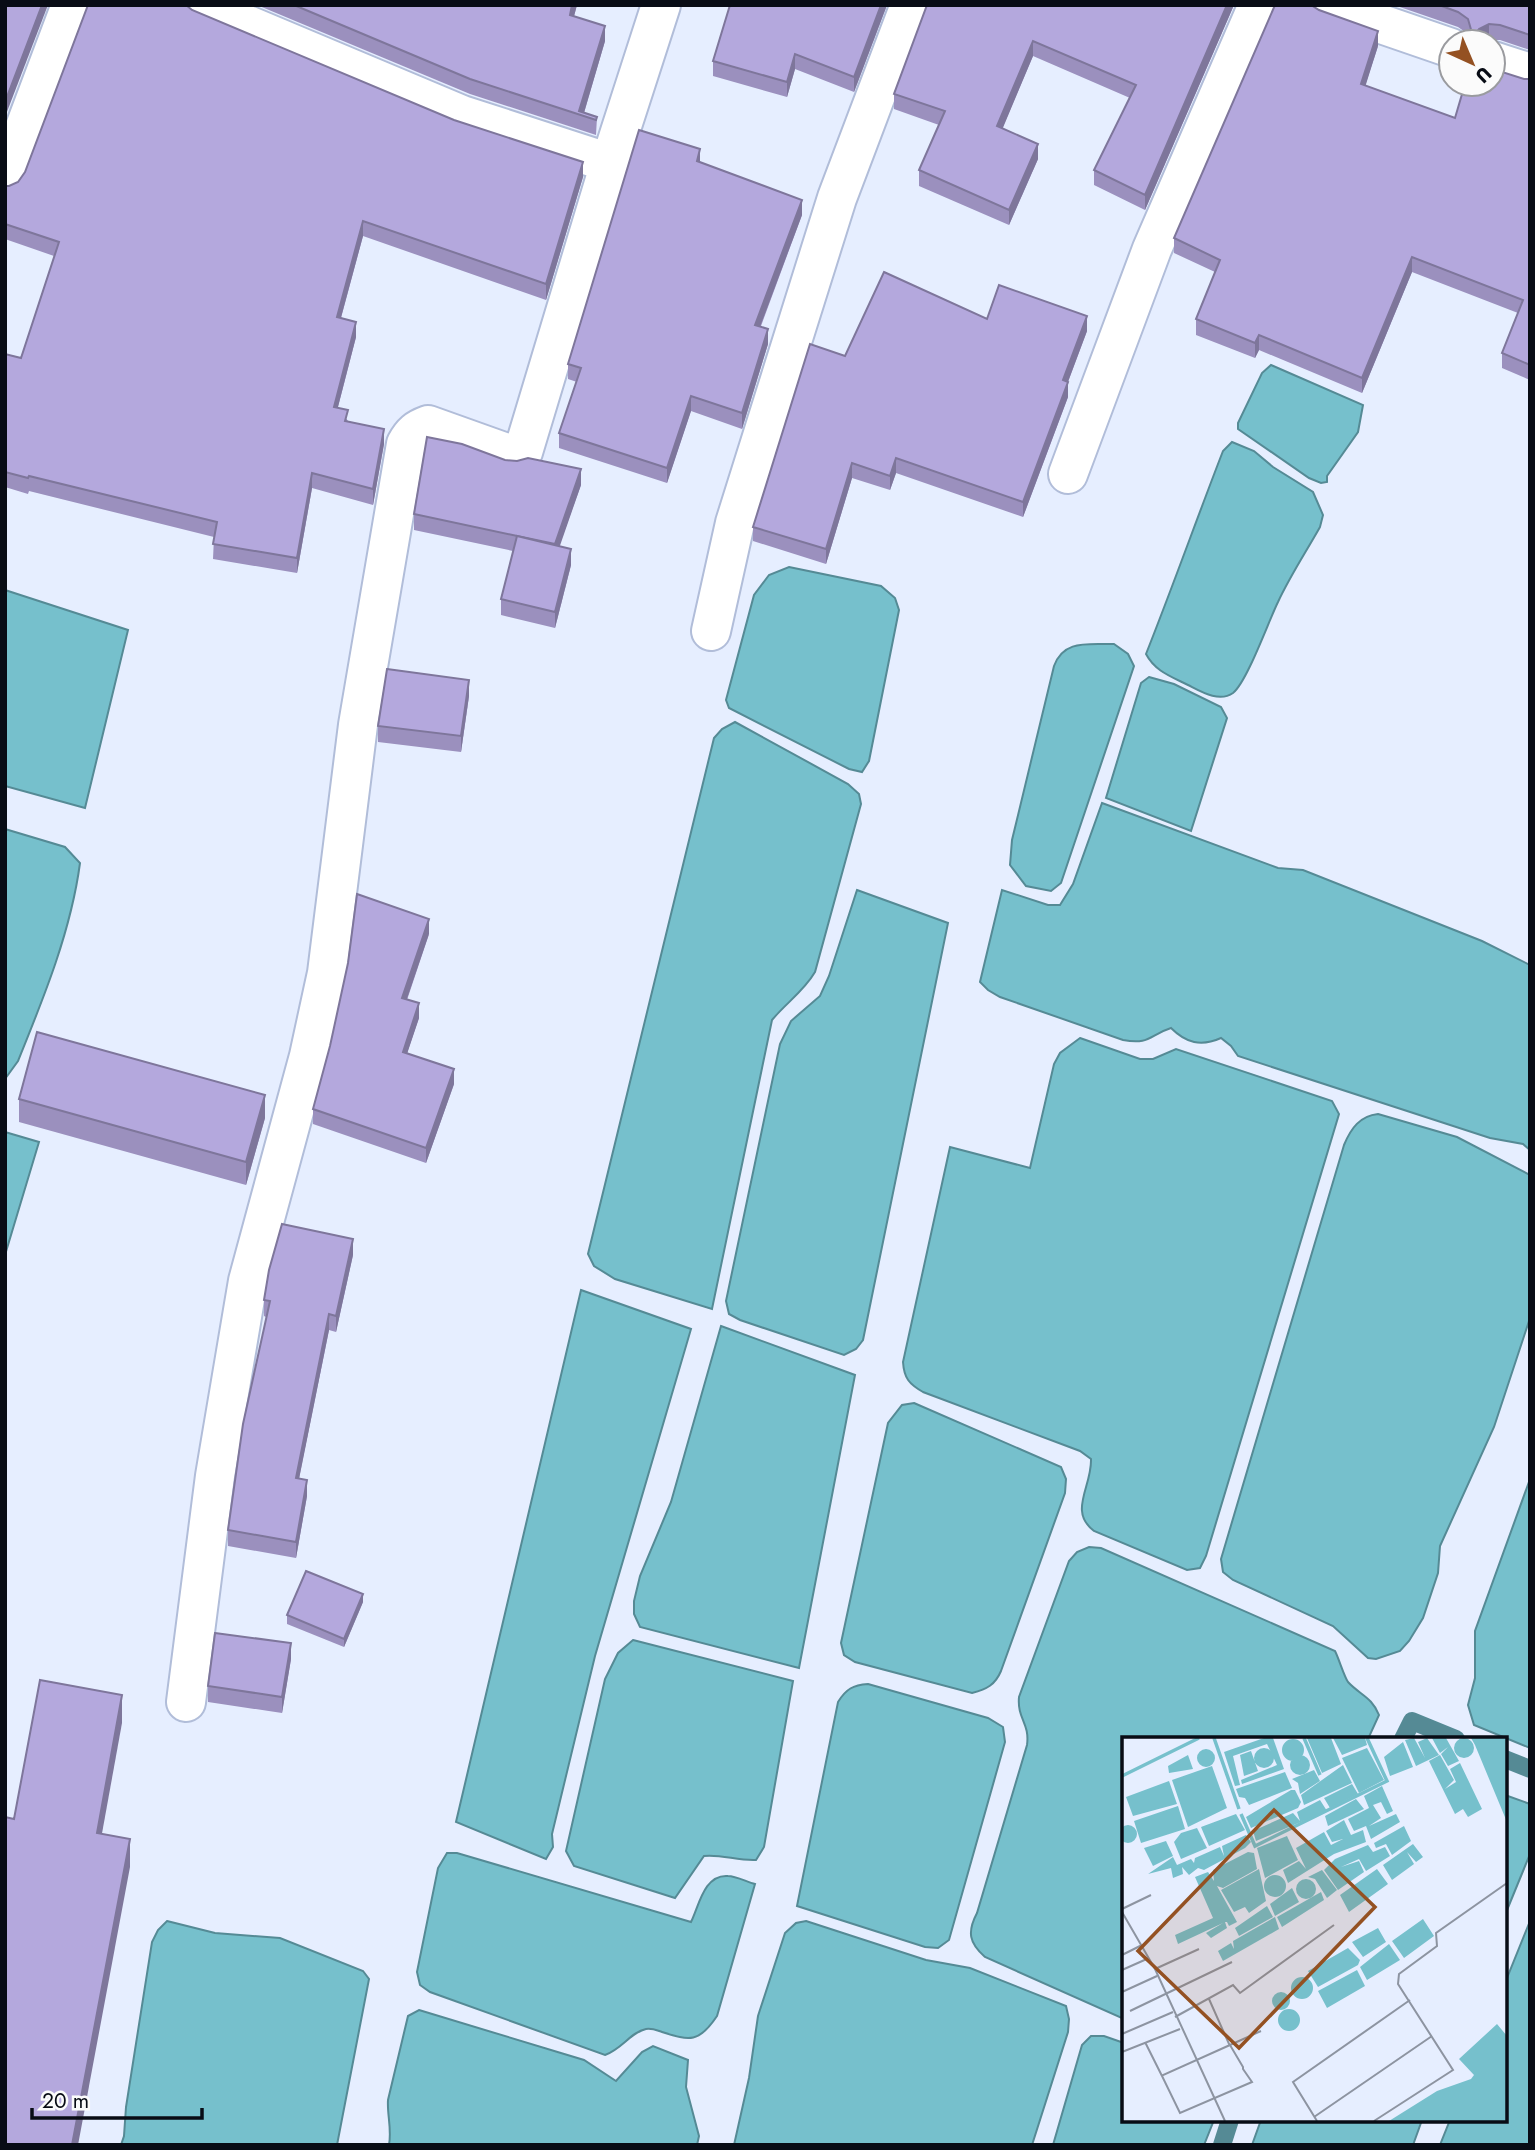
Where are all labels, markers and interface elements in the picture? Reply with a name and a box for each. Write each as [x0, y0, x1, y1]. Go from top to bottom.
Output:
north arrow [1437, 28, 1507, 98]
text: U [1469, 61, 1498, 89]
inset map [1122, 1737, 1507, 2122]
scale bar [32, 2076, 201, 2120]
text: 20 m [42, 2086, 89, 2116]

